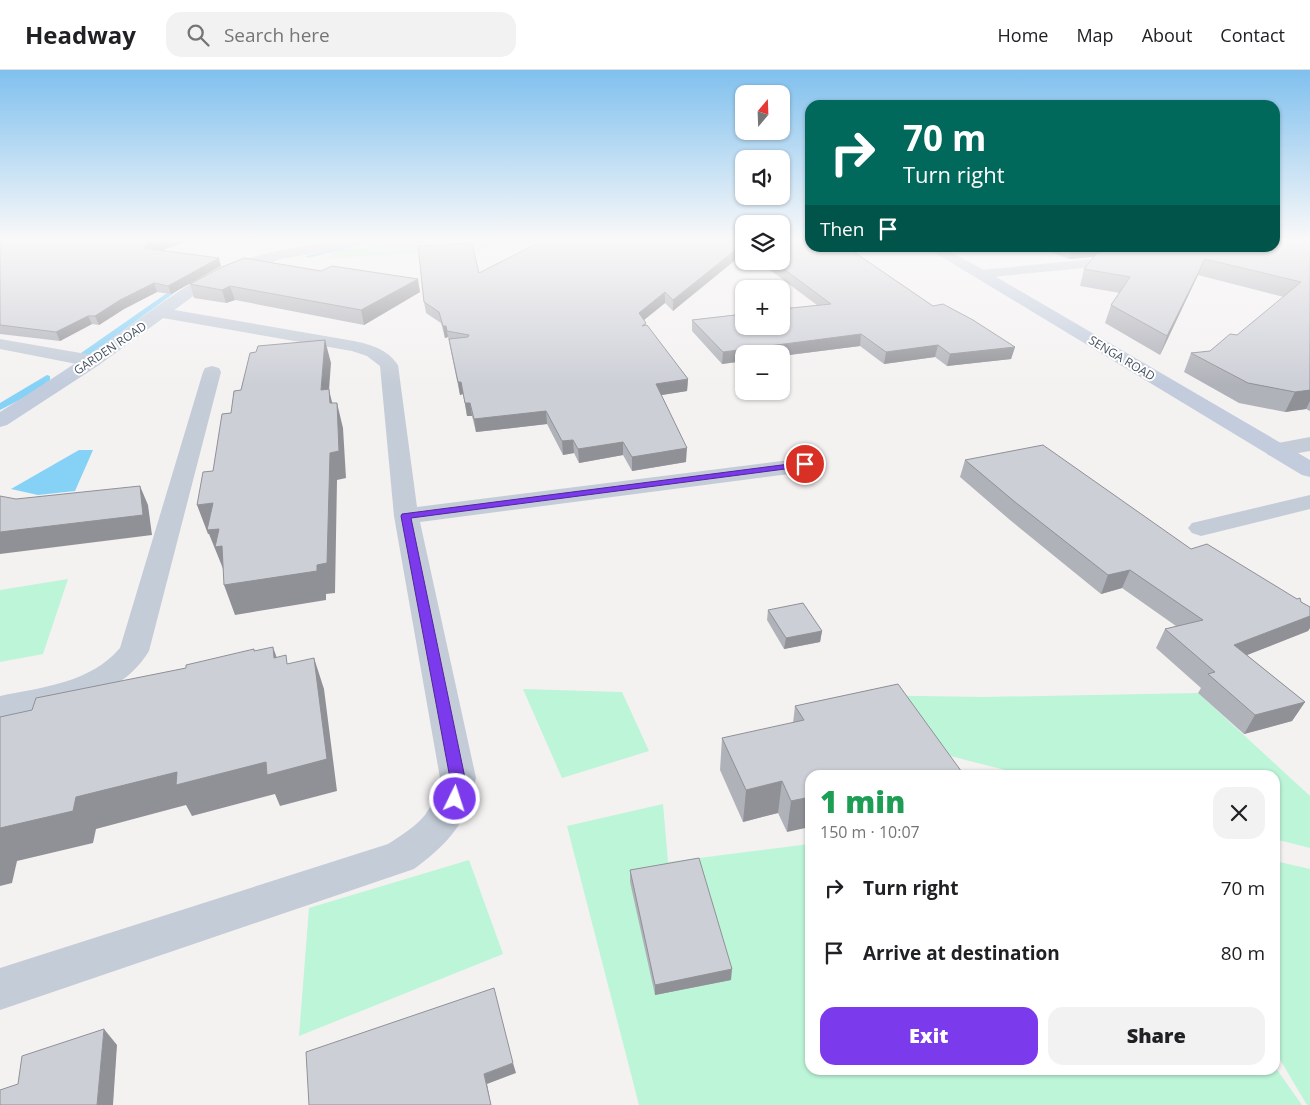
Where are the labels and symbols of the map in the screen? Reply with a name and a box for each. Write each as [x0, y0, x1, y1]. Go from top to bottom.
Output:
north arrow [735, 85, 790, 140]
street label: GARDEN ROAD [70, 317, 150, 379]
street label: SENGA ROAD [1086, 331, 1158, 385]
pin [784, 443, 826, 485]
position arrow [428, 772, 480, 824]

